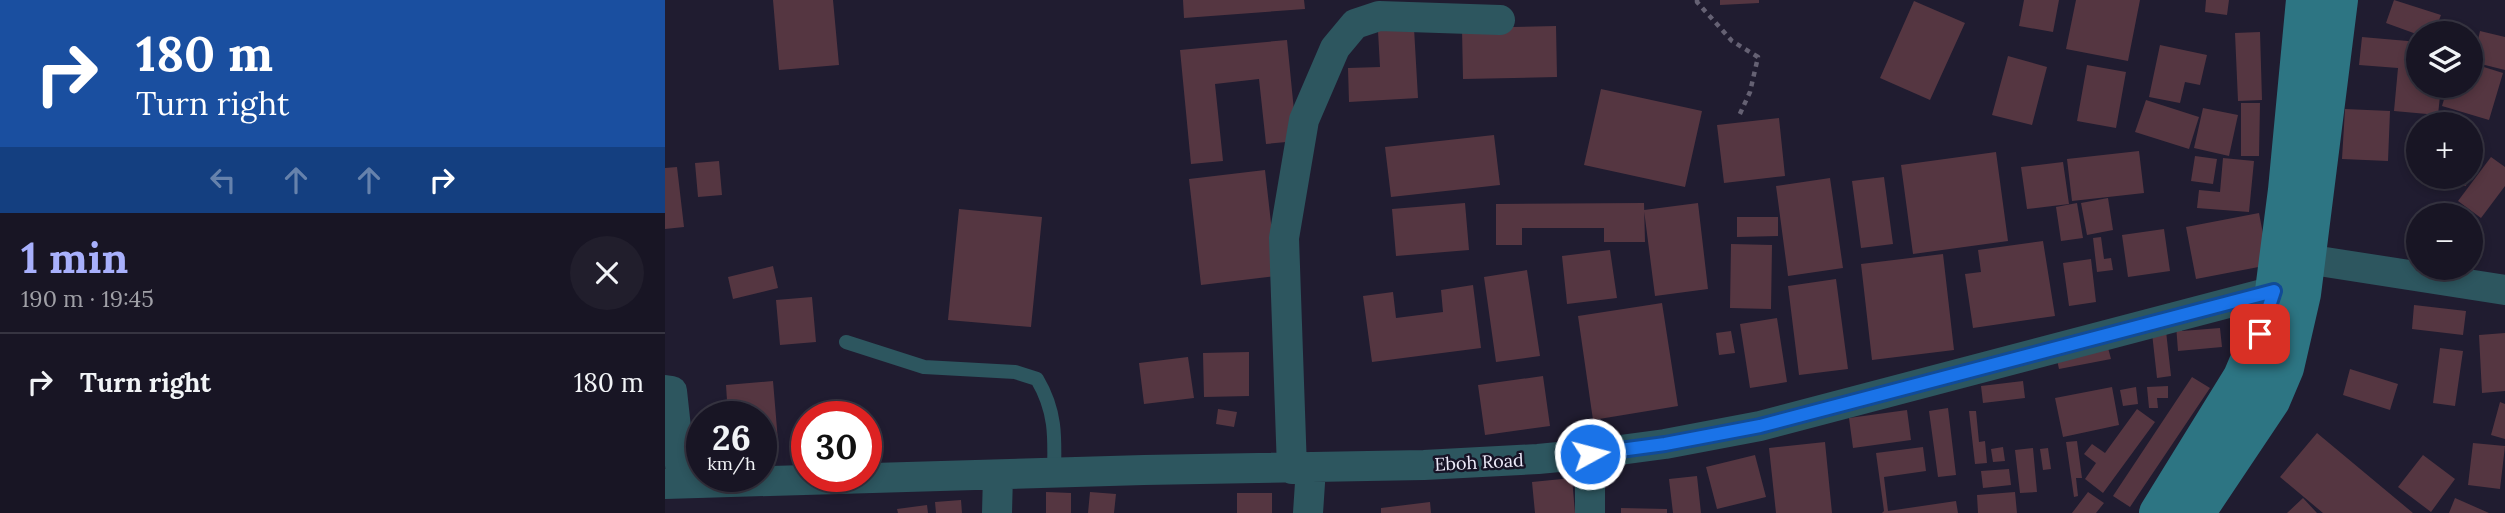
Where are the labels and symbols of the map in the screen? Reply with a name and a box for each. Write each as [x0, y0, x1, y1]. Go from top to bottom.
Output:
pin [2230, 304, 2290, 364]
speed limit sign: 30 [791, 401, 882, 492]
position arrow [1553, 417, 1627, 491]
street label: Eboh Road [1434, 448, 1525, 476]

